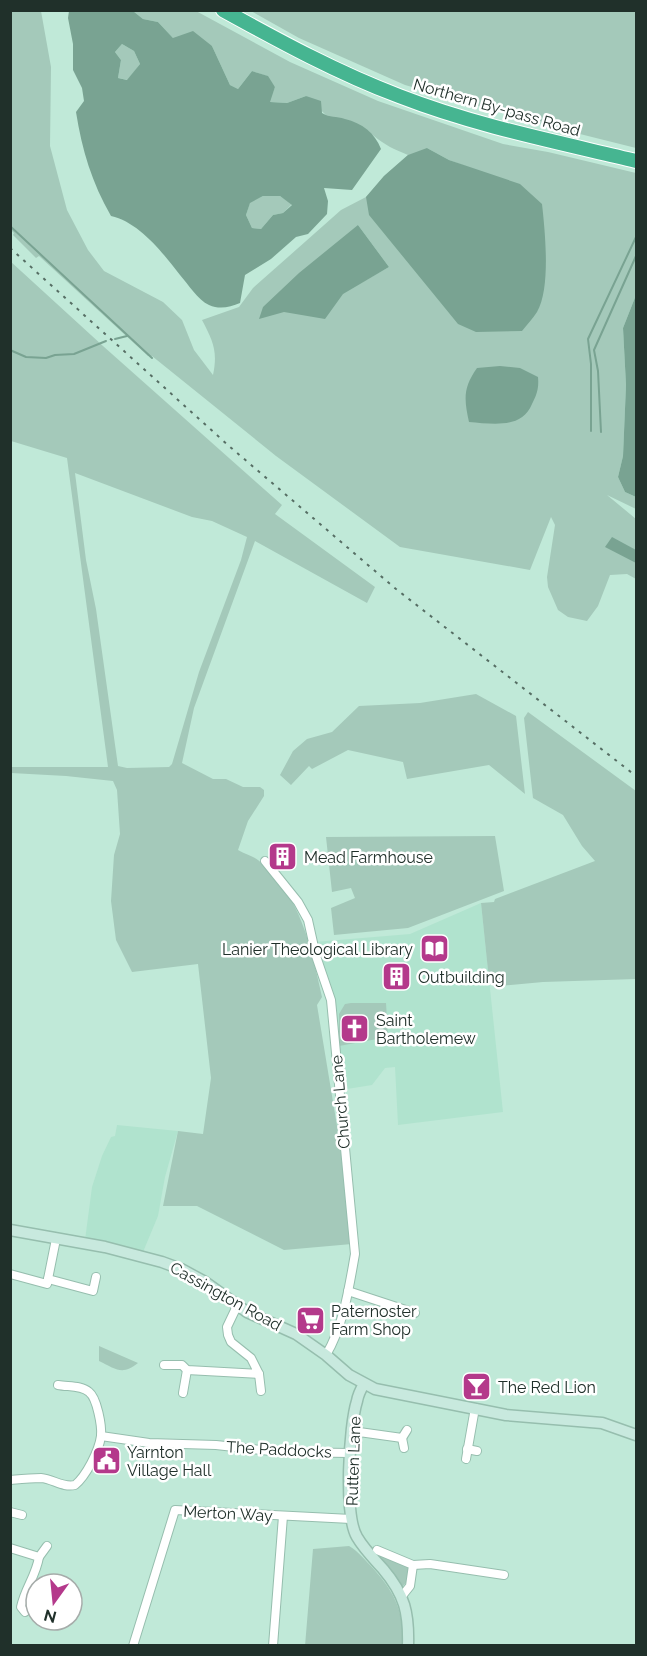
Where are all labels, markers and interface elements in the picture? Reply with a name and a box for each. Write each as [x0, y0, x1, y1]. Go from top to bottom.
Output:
street label: Northern By-pass Road [411, 75, 583, 140]
building icon: Mead Farmhouse [267, 841, 299, 873]
place label: Mead Farmhouse [304, 848, 433, 867]
library icon: Lanier Theological Library [418, 933, 450, 965]
place label: Lanier Theological Library [222, 940, 413, 959]
building icon: Outbuilding [381, 961, 413, 993]
place label: Outbuilding [418, 968, 505, 987]
place label: Saint Bartholemew [376, 1011, 476, 1048]
church icon: Saint Bartholemew [339, 1013, 371, 1045]
street label: Church Lane [327, 1054, 354, 1150]
street label: Cassington Road [167, 1258, 285, 1335]
place label: Paternoster Farm Shop [331, 1302, 417, 1339]
supermarket icon: Paternoster Farm Shop [294, 1304, 326, 1336]
bar icon: The Red Lion [461, 1371, 493, 1403]
place label: The Red Lion [498, 1378, 596, 1397]
street label: Rutten Lane [342, 1416, 365, 1506]
street label: The Paddocks [226, 1437, 332, 1462]
place label: Yarnton Village Hall [127, 1443, 212, 1480]
public building icon: Yarnton Village Hall [90, 1445, 122, 1477]
street label: Merton Way [183, 1502, 273, 1525]
north arrow [24, 1572, 84, 1632]
text: N [42, 1605, 59, 1627]

